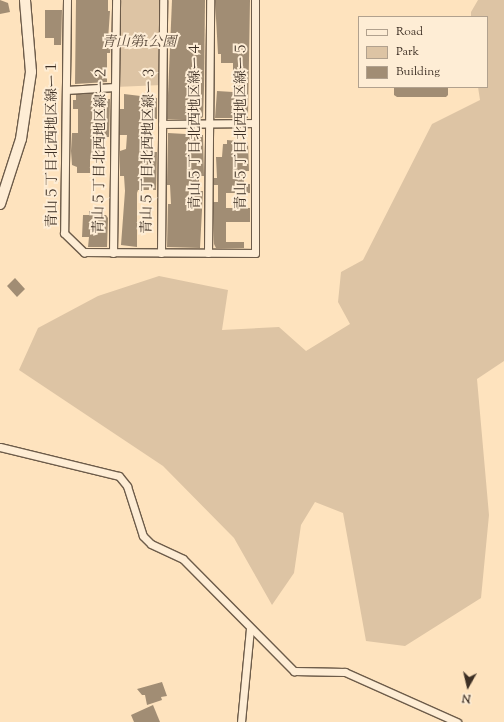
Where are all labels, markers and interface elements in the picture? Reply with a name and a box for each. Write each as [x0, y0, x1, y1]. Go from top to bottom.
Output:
legend [358, 16, 488, 88]
text: Road [396, 23, 423, 41]
park label: 青山第1公園 [102, 35, 176, 51]
street label: 青山５丁目北西地区線ー４ [188, 42, 204, 210]
street label: 青山５丁目北西地区線ー５ [234, 42, 250, 210]
text: Park [396, 43, 419, 61]
street label: 青山５丁目北西地区線ー１ [45, 60, 61, 228]
text: Building [396, 63, 440, 81]
street label: 青山５丁目北西地区線ー２ [91, 66, 111, 234]
street label: 青山５丁目北西地区線ー３ [139, 66, 159, 234]
north arrow [448, 666, 488, 706]
text: N [461, 689, 472, 706]

